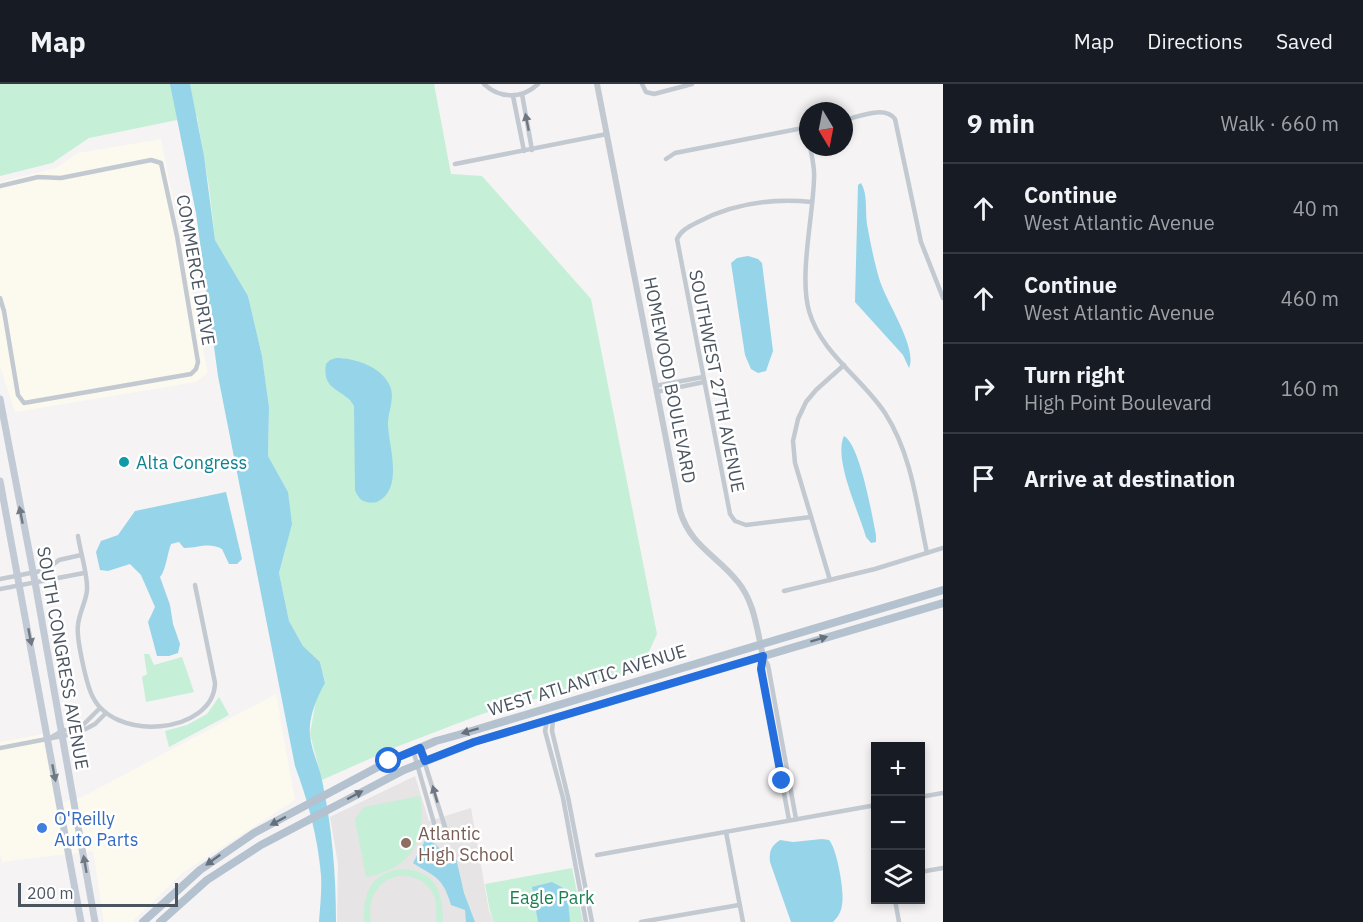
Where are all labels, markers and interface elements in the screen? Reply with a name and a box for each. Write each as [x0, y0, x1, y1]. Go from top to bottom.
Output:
text: Map [30, 23, 86, 60]
text: Map [1074, 27, 1114, 55]
text: Directions [1147, 27, 1243, 55]
text: Saved [1276, 27, 1333, 55]
north arrow [799, 102, 853, 156]
text: 9 min [967, 106, 1035, 140]
text: Walk · 660 m [1221, 110, 1339, 137]
one-way arrow [522, 112, 531, 131]
text: Continue [1024, 180, 1117, 209]
icon: ahead [967, 192, 1000, 225]
street label: COMMERCE DRIVE [171, 193, 221, 347]
text: 40 m [1293, 195, 1339, 222]
text: West Atlantic Avenue [1024, 209, 1215, 236]
street label: SOUTHWEST 27TH AVENUE [684, 268, 750, 494]
text: Continue [1024, 270, 1117, 299]
street label: HOMEWOOD BOULEVARD [639, 275, 701, 485]
icon: ahead [967, 282, 1000, 315]
text: 460 m [1281, 285, 1339, 312]
text: West Atlantic Avenue [1024, 299, 1215, 326]
text: Turn right [1024, 360, 1125, 389]
icon: right [967, 372, 1000, 405]
text: 160 m [1281, 375, 1339, 402]
text: High Point Boulevard [1024, 389, 1212, 416]
place label: Alta Congress [136, 451, 247, 474]
marker: Alta Congress [117, 455, 131, 469]
icon: arrive [967, 462, 1000, 495]
text: Arrive at destination [1024, 464, 1235, 493]
one-way arrow [16, 505, 25, 524]
street label: SOUTH CONGRESS AVENUE [32, 545, 94, 771]
one-way arrow [26, 628, 35, 647]
one-way arrow [810, 634, 828, 643]
street label: WEST ATLANTIC AVENUE [485, 639, 689, 721]
one-way arrow [461, 727, 479, 736]
map controls [871, 742, 925, 904]
button: + [871, 742, 925, 796]
route start [375, 747, 401, 773]
one-way arrow [50, 763, 59, 782]
route end [768, 767, 794, 793]
one-way arrow [430, 784, 439, 802]
one-way arrow [346, 790, 363, 800]
button: − [871, 796, 925, 850]
place label: O'Reilly Auto Parts [54, 807, 138, 851]
one-way arrow [269, 816, 286, 826]
marker: O'Reilly Auto Parts [35, 821, 49, 835]
place label: Atlantic High School [418, 822, 514, 866]
marker: Atlantic High School [399, 836, 413, 850]
button: layers [871, 850, 925, 904]
one-way arrow [206, 854, 222, 866]
one-way arrow [81, 855, 90, 874]
scale bar [18, 880, 178, 908]
text: 200 m [27, 883, 74, 903]
park label: Eagle Park [509, 886, 595, 909]

